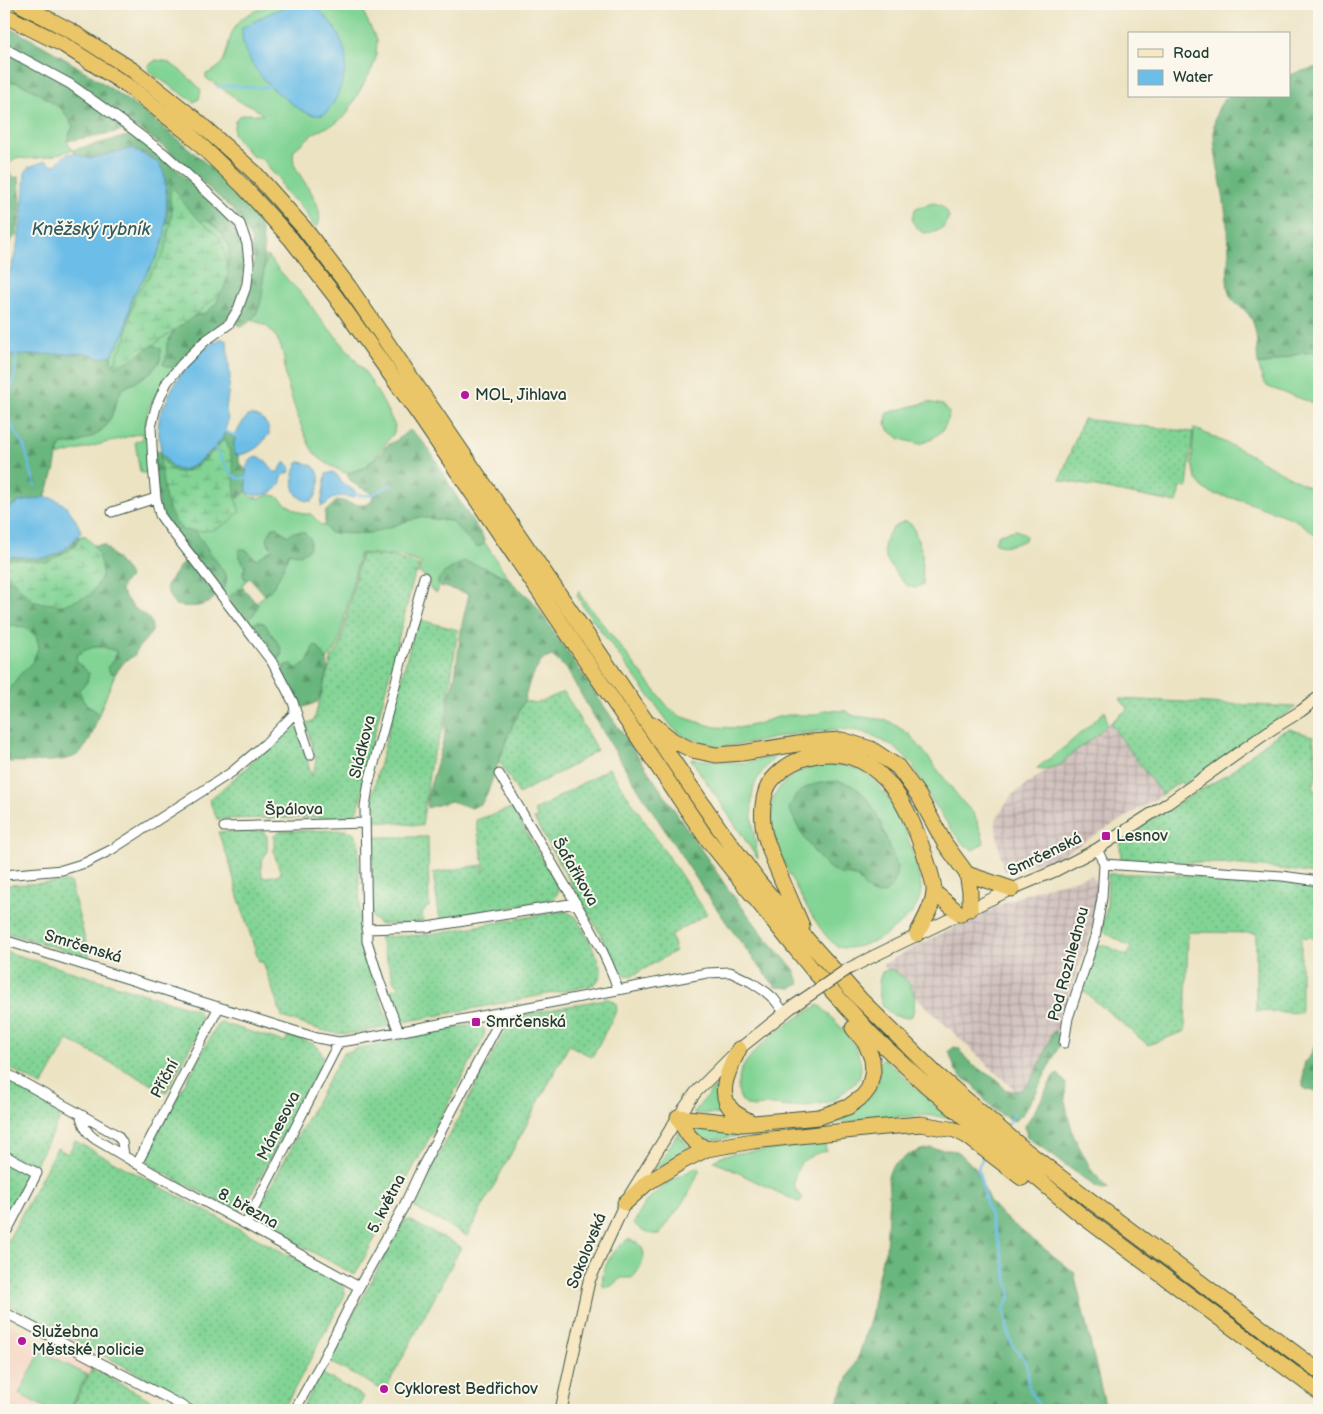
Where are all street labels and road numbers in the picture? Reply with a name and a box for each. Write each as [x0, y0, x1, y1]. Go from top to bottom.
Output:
street label: Sládkova [346, 713, 380, 781]
street label: Špálova [265, 798, 323, 820]
street label: Smrčenská [1005, 829, 1085, 881]
street label: Šafaříkova [548, 834, 604, 909]
street label: Pod Rozhlednou [1045, 905, 1093, 1023]
street label: Smrčenská [42, 926, 124, 968]
street label: Příční [147, 1056, 183, 1101]
street label: Mánesova [254, 1088, 304, 1164]
street label: 5. května [364, 1171, 410, 1237]
street label: 8. března [214, 1185, 282, 1233]
street label: Sokolovská [563, 1210, 611, 1292]

